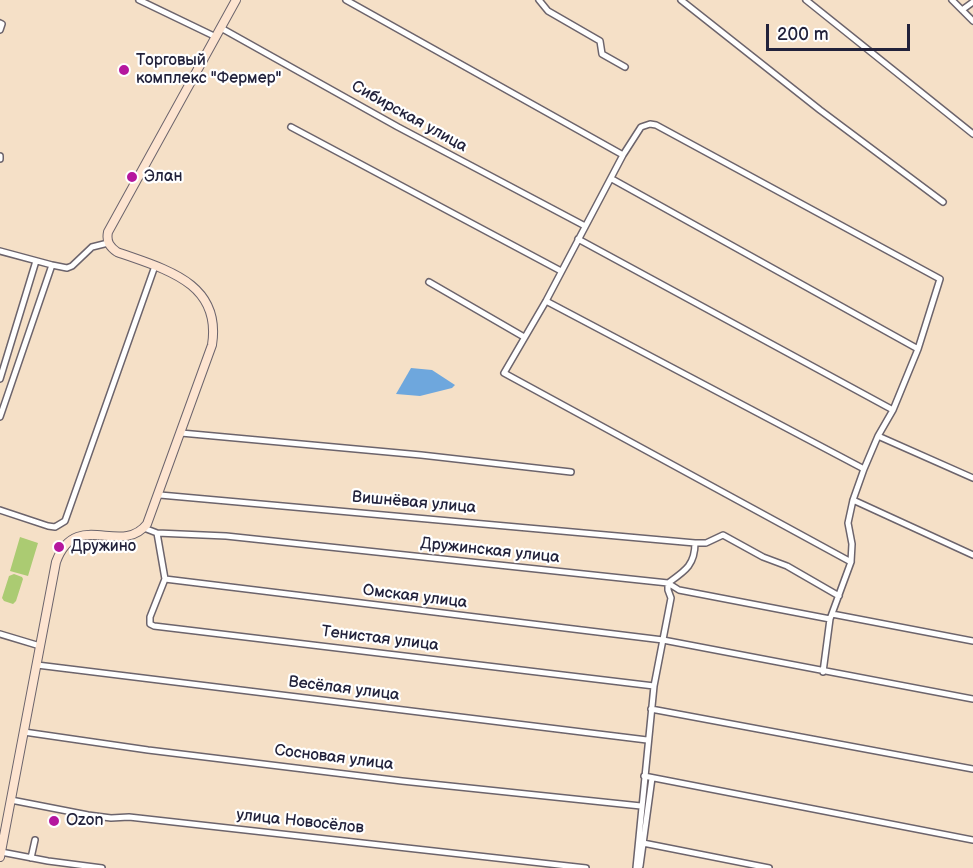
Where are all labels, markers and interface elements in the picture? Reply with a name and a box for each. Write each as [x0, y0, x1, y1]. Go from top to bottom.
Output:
scale bar [769, 12, 913, 50]
text: 200 m [777, 24, 829, 45]
place label: Торговый комплекс "Фермер" [136, 51, 282, 89]
marker: Торговый комплекс "Фермер" [117, 63, 131, 77]
street label: Сибирская улица [348, 77, 470, 157]
place label: Элан [144, 167, 182, 187]
marker: Элан [125, 170, 139, 184]
street label: Вишнёвая улица [351, 488, 477, 518]
street label: Дружинская улица [419, 534, 561, 568]
place label: Дружино [71, 537, 136, 557]
marker: Дружино [52, 540, 66, 554]
street label: Омская улица [362, 581, 468, 613]
street label: Тенистая улица [320, 622, 440, 656]
street label: Весёлая улица [287, 673, 401, 705]
street label: Сосновая улица [273, 741, 395, 775]
street label: улица Новосёлов [235, 806, 365, 838]
place label: Ozon [66, 811, 104, 831]
marker: Ozon [47, 814, 61, 828]

